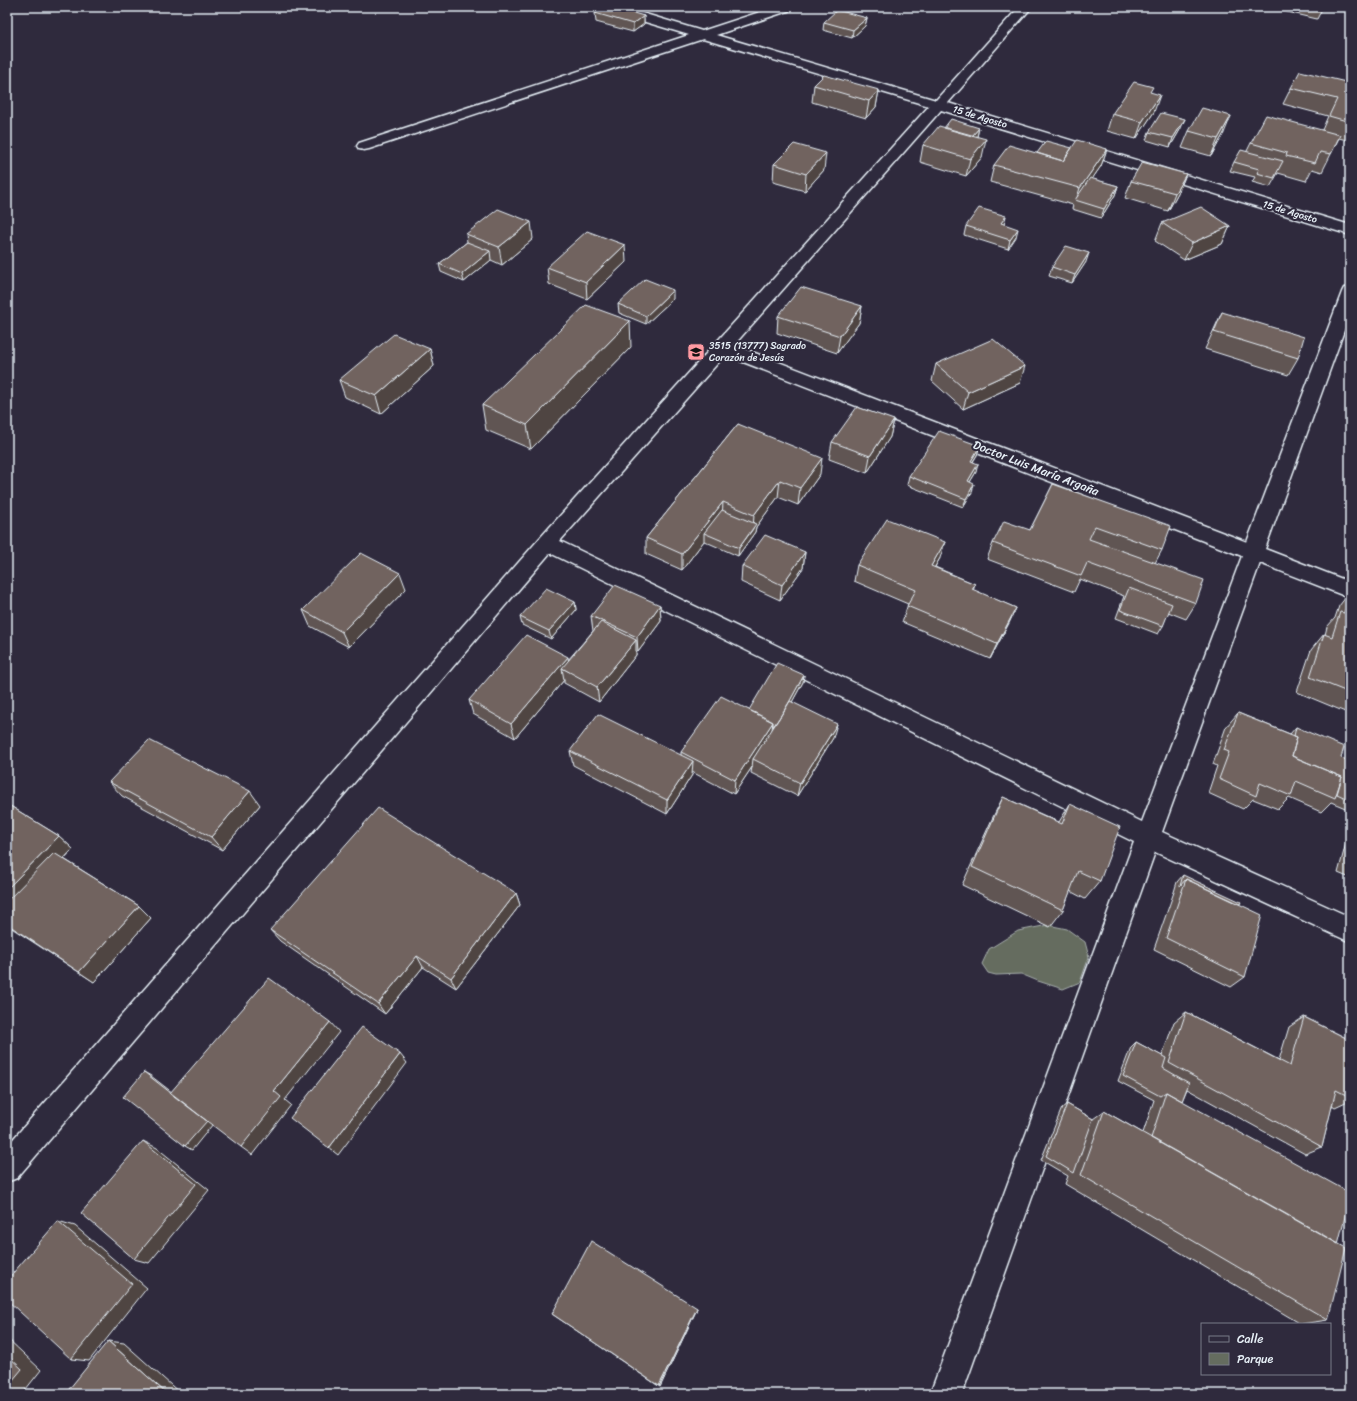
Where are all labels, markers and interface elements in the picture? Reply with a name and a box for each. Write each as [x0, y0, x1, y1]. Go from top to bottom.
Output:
street label: 15 de Agosto [951, 100, 1010, 134]
street label: 15 de Agosto [1261, 195, 1320, 229]
place label: 3515 (13777) Sagrado Corazón de Jesús [709, 337, 806, 367]
school or university icon: 3515 (13777) Sagrado Corazón de Jesús [686, 342, 706, 362]
street label: Doctor Luis María Argaña [970, 434, 1103, 503]
legend [1201, 1323, 1331, 1375]
text: Calle [1237, 1328, 1264, 1350]
text: Parque [1237, 1348, 1274, 1370]

